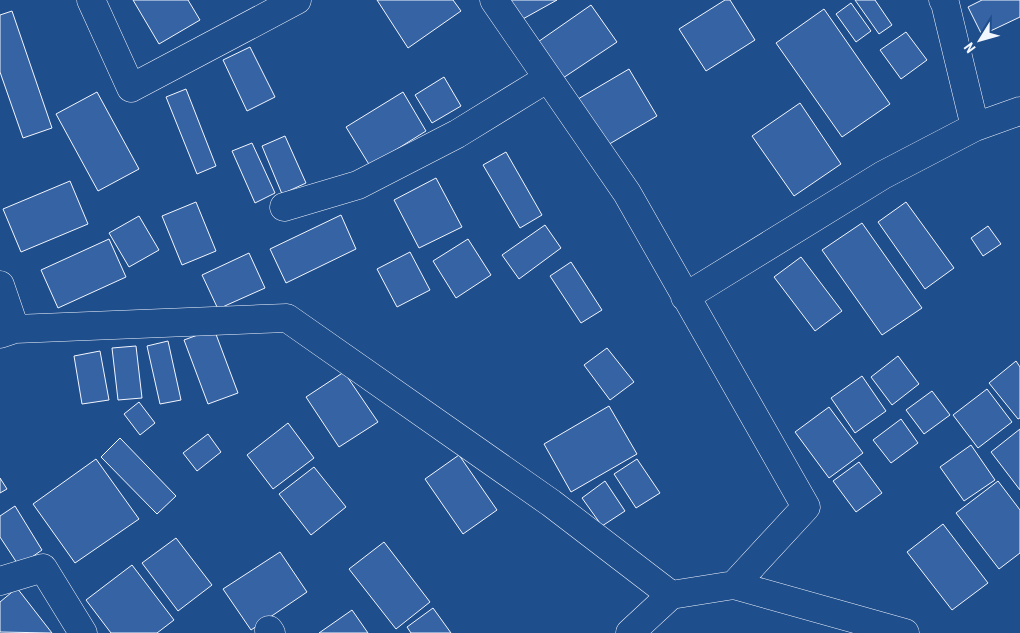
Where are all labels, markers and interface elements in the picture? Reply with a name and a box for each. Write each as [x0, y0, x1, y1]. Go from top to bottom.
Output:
north arrow [955, 15, 1005, 65]
text: N [961, 40, 979, 56]

